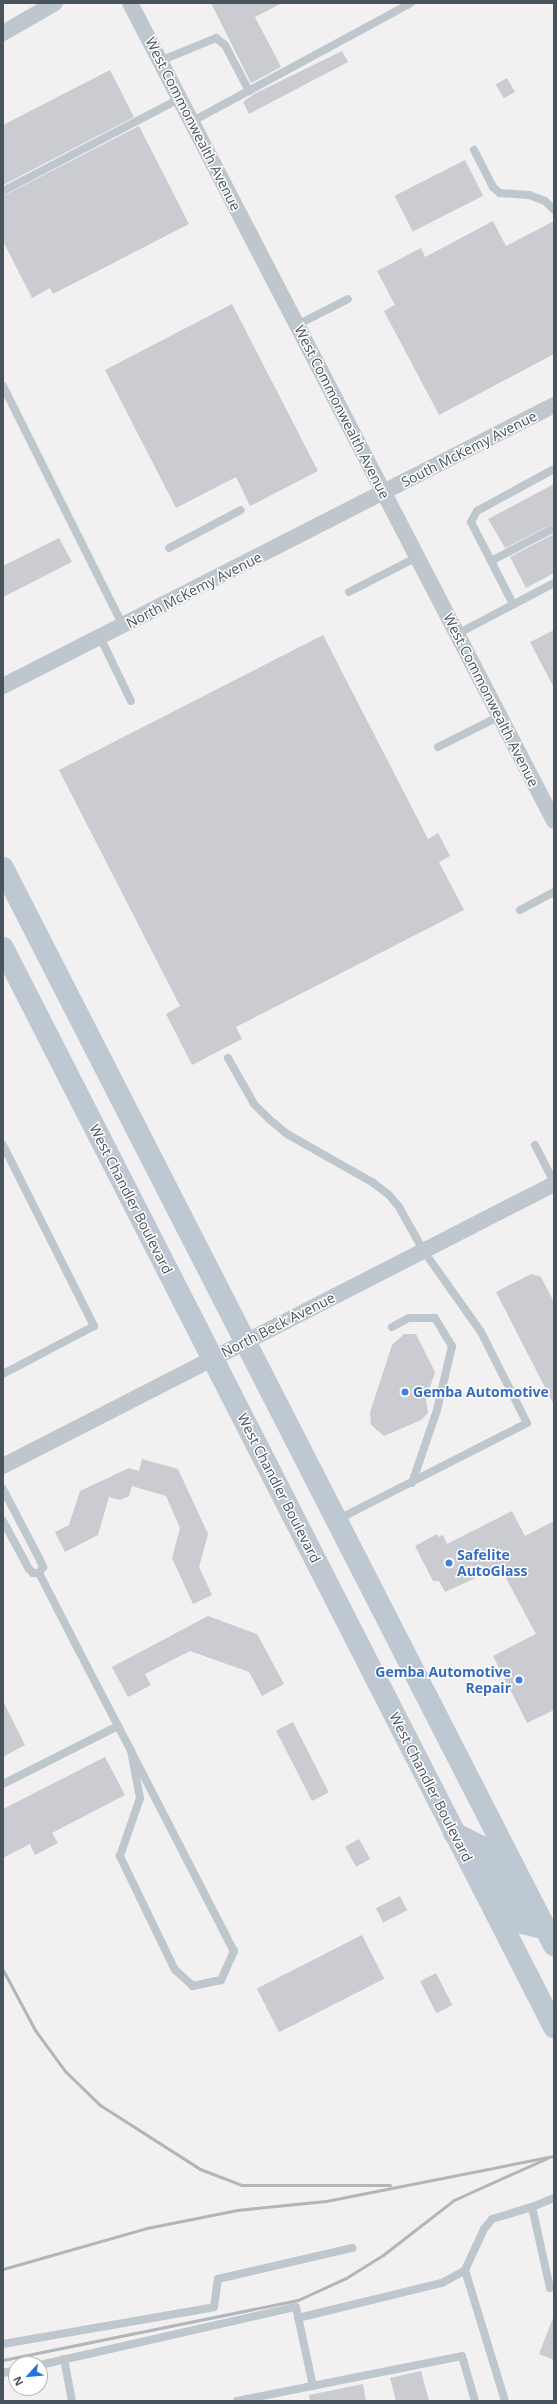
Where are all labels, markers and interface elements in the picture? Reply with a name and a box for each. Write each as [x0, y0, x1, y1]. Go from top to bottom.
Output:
street label: West Commonwealth Avenue [142, 35, 244, 213]
street label: West Commonwealth Avenue [291, 323, 393, 501]
street label: South McKemy Avenue [398, 407, 540, 491]
street label: North McKemy Avenue [123, 548, 265, 632]
street label: West Commonwealth Avenue [440, 611, 542, 789]
street label: West Chandler Boulevard [86, 1121, 176, 1277]
street label: North Beck Avenue [218, 1289, 338, 1361]
place label: Gemba Automotive [413, 1384, 549, 1400]
marker: Gemba Automotive [400, 1387, 410, 1397]
street label: West Chandler Boulevard [234, 1410, 324, 1566]
place label: Safelite AutoGlass [457, 1547, 527, 1580]
marker: Safelite AutoGlass [444, 1558, 454, 1568]
place label: Gemba Automotive Repair [375, 1664, 511, 1696]
marker: Gemba Automotive Repair [514, 1675, 524, 1685]
street label: West Chandler Boulevard [386, 1709, 476, 1865]
north arrow [8, 2356, 48, 2396]
text: N [9, 2374, 26, 2389]

